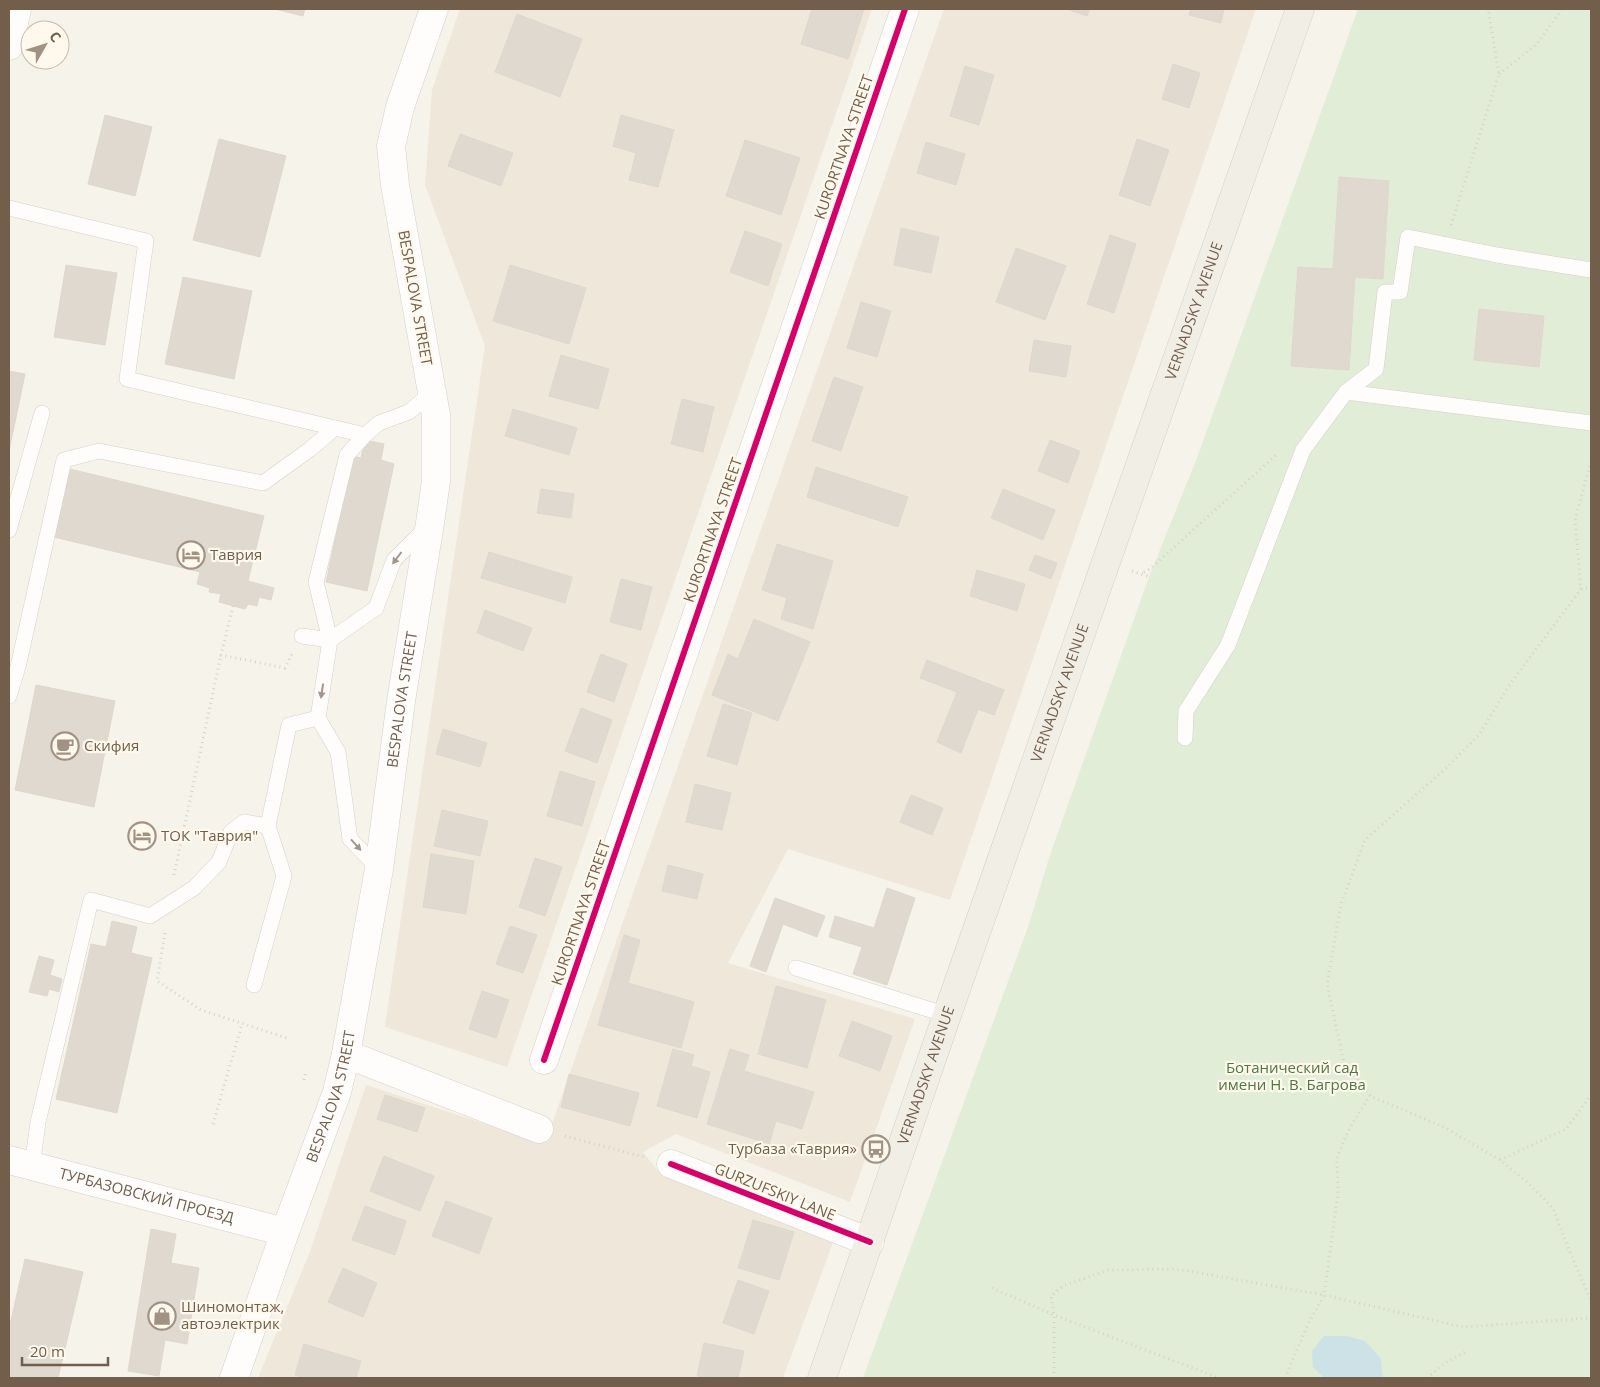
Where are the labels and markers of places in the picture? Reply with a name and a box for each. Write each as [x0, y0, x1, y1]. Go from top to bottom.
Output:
hotel icon: Таврия [176, 540, 206, 570]
place label: Таврия [210, 544, 262, 564]
cafe icon: Скифия [50, 731, 80, 761]
place label: Скифия [84, 735, 139, 755]
hotel icon: ТОК "Таврия" [127, 821, 157, 851]
place label: ТОК "Таврия" [161, 825, 258, 845]
bus stop icon: Турбаза «Таврия» [861, 1134, 891, 1164]
place label: Турбаза «Таврия» [728, 1138, 857, 1158]
place label: Шиномонтаж, автоэлектрик [181, 1296, 284, 1333]
shop icon: Шиномонтаж, автоэлектрик [147, 1301, 177, 1331]

